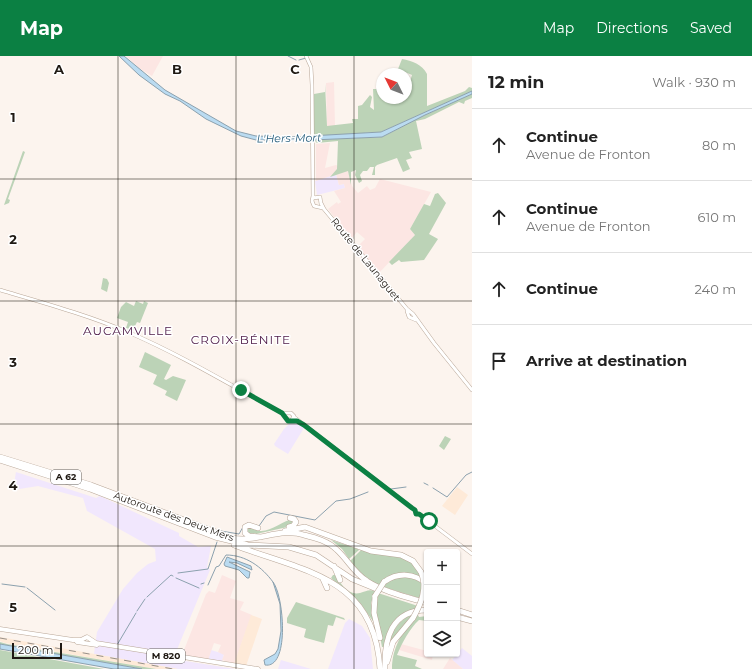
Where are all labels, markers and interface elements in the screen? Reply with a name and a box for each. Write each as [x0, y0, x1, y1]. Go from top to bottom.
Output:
text: Map [20, 17, 63, 40]
text: Map [543, 19, 574, 37]
text: Directions [596, 19, 668, 37]
text: Saved [690, 19, 732, 37]
text: A [53, 61, 65, 77]
text: B [172, 61, 182, 77]
text: C [290, 61, 300, 77]
north arrow [376, 68, 412, 104]
text: 12 min [488, 72, 544, 92]
text: Walk · 930 m [652, 74, 736, 90]
text: 1 [10, 109, 16, 125]
text: Continue [526, 127, 598, 146]
water label: L'Hers-Mort [257, 130, 322, 146]
icon: ahead [488, 134, 510, 156]
text: 80 m [702, 137, 736, 153]
text: Avenue de Fronton [526, 146, 651, 162]
text: Continue [526, 199, 598, 218]
icon: ahead [488, 206, 510, 228]
text: 610 m [698, 209, 736, 225]
street label: Route de Launaguet [328, 215, 403, 303]
text: Avenue de Fronton [526, 218, 651, 234]
text: 2 [9, 231, 17, 247]
icon: ahead [488, 278, 510, 300]
text: Continue [526, 279, 598, 298]
text: 240 m [695, 281, 736, 297]
district label: AUCAMVILLE [83, 323, 173, 338]
district label: CROIX-BÉNITE [191, 332, 291, 347]
icon: arrive [488, 350, 510, 372]
text: Arrive at destination [526, 351, 687, 370]
text: 3 [8, 354, 17, 370]
route end [232, 381, 250, 399]
road number: A 62 [51, 470, 81, 484]
text: 4 [9, 477, 18, 493]
street label: Autoroute des Deux Mers [112, 489, 236, 544]
route start [420, 512, 438, 530]
map controls [424, 549, 460, 657]
button: + [424, 549, 460, 585]
button: − [424, 585, 460, 621]
text: 5 [9, 599, 17, 615]
button: layers [424, 621, 460, 657]
scale bar [12, 641, 62, 660]
text: 200 m [18, 643, 53, 657]
road number: M 820 [147, 649, 185, 663]

